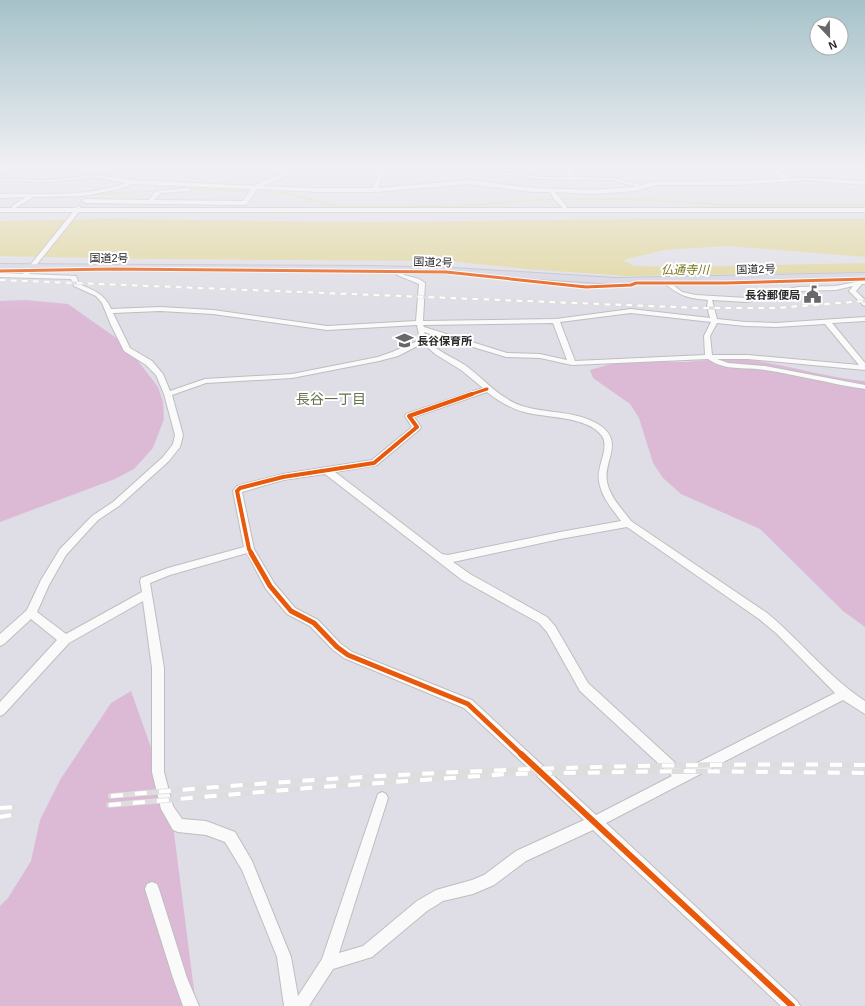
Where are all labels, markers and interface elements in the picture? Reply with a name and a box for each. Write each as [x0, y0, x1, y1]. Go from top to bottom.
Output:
north arrow [809, 16, 849, 56]
text: N [827, 38, 839, 52]
street label: 国道2号 [89, 252, 129, 264]
street label: 国道2号 [413, 255, 453, 269]
street label: 国道2号 [736, 262, 776, 276]
water label: 仏通寺川 [661, 263, 711, 277]
public building icon: 長谷郵便局 [803, 285, 823, 305]
place label: 長谷郵便局 [745, 289, 800, 301]
school or university icon: 長谷保育所 [394, 331, 414, 351]
place label: 長谷保育所 [417, 335, 472, 347]
district label: 長谷一丁目 [296, 391, 366, 407]

